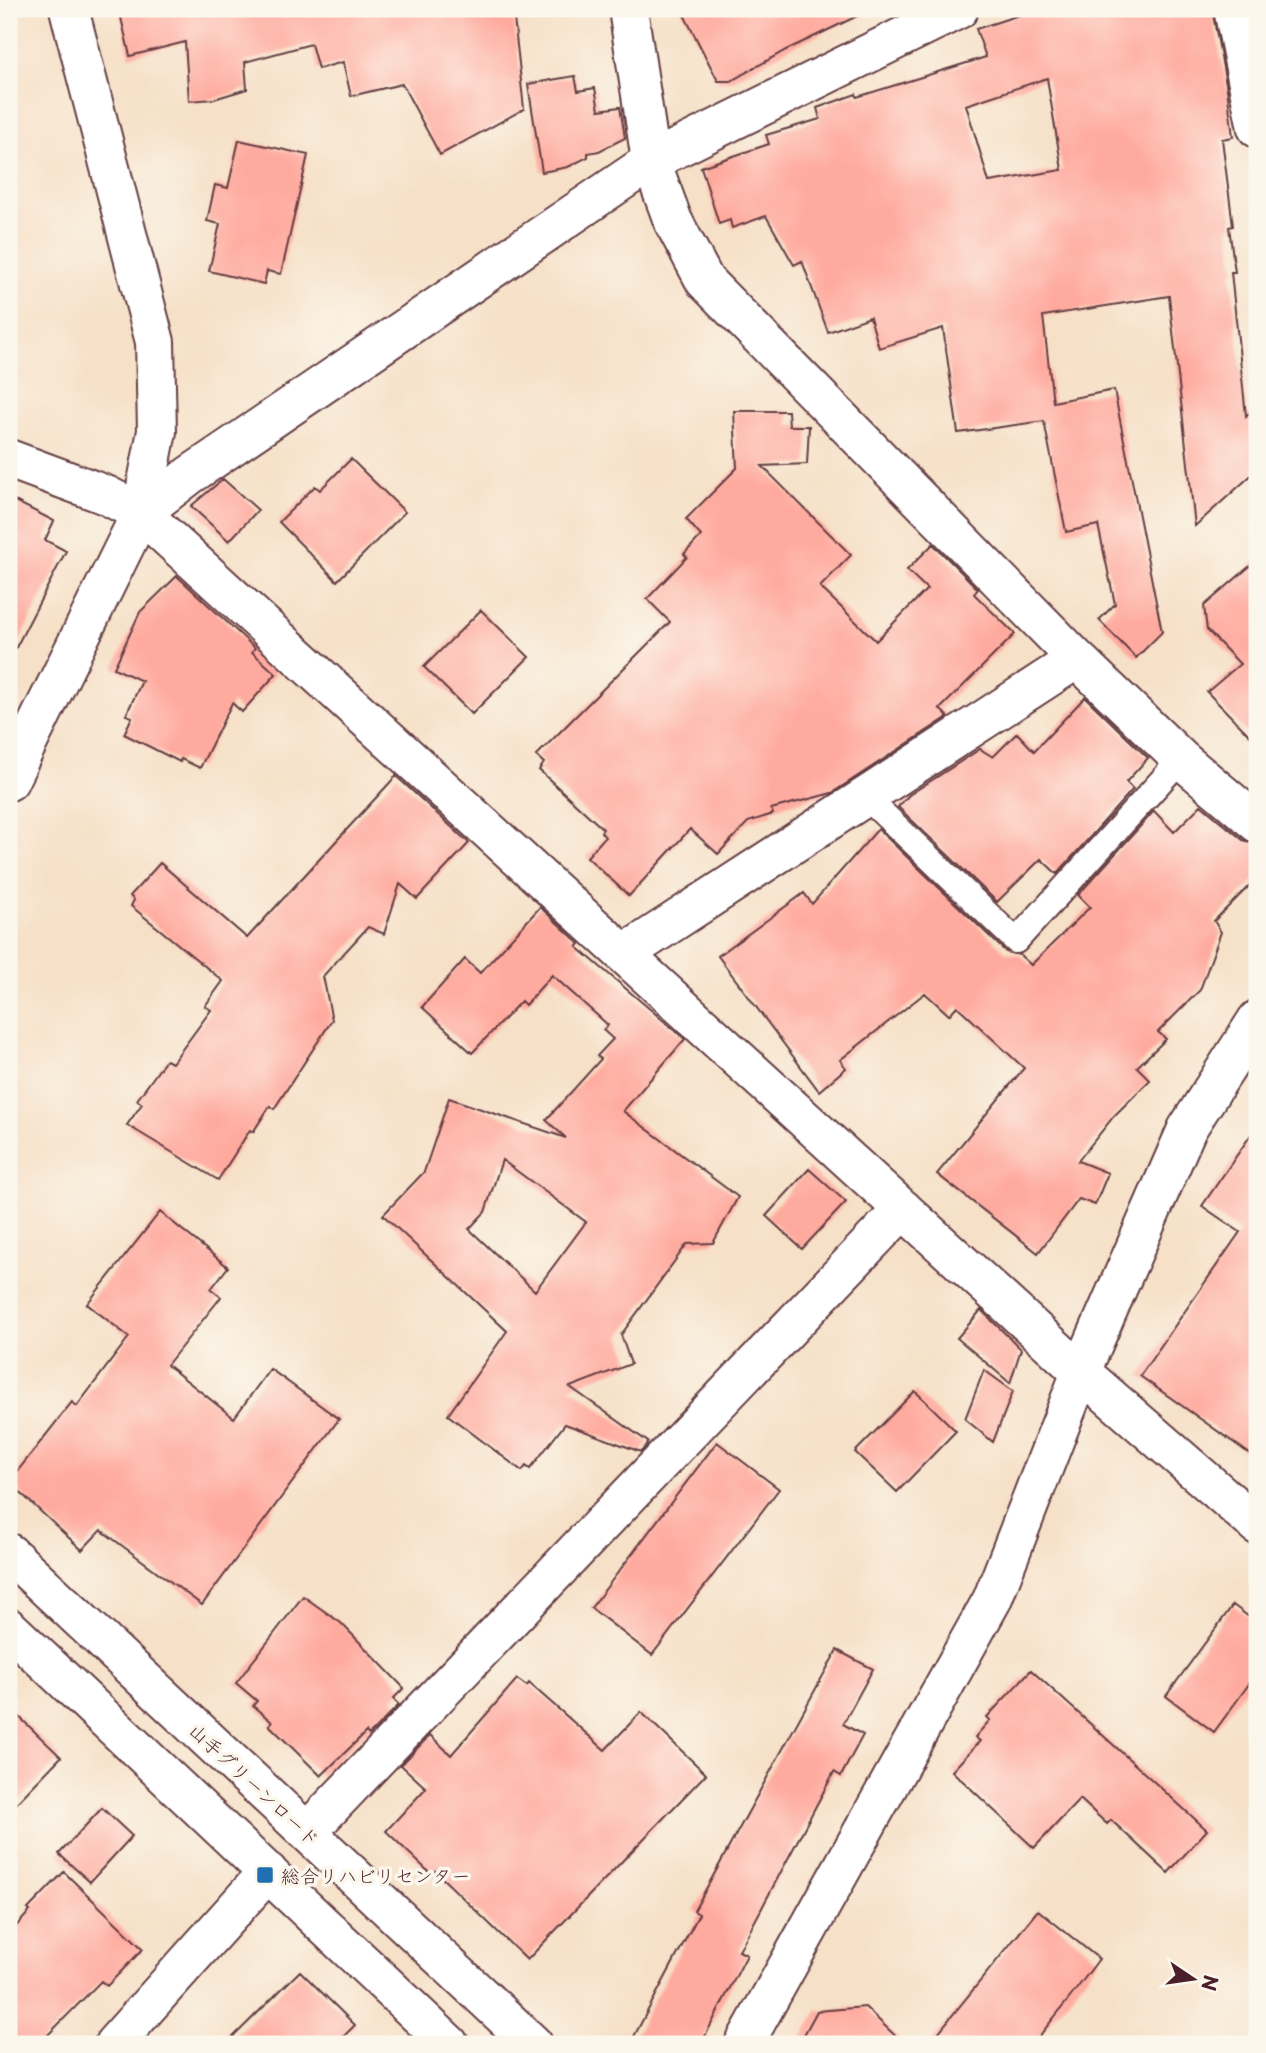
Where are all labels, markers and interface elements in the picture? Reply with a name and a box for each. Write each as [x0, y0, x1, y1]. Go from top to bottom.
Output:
street label: 山手グリーンロード [183, 1716, 327, 1852]
place label: 総合リハビリセンター [281, 1861, 470, 1889]
marker: 総合リハビリセンター [255, 1865, 275, 1885]
north arrow [1158, 1944, 1228, 2014]
text: N [1195, 1973, 1226, 1994]

